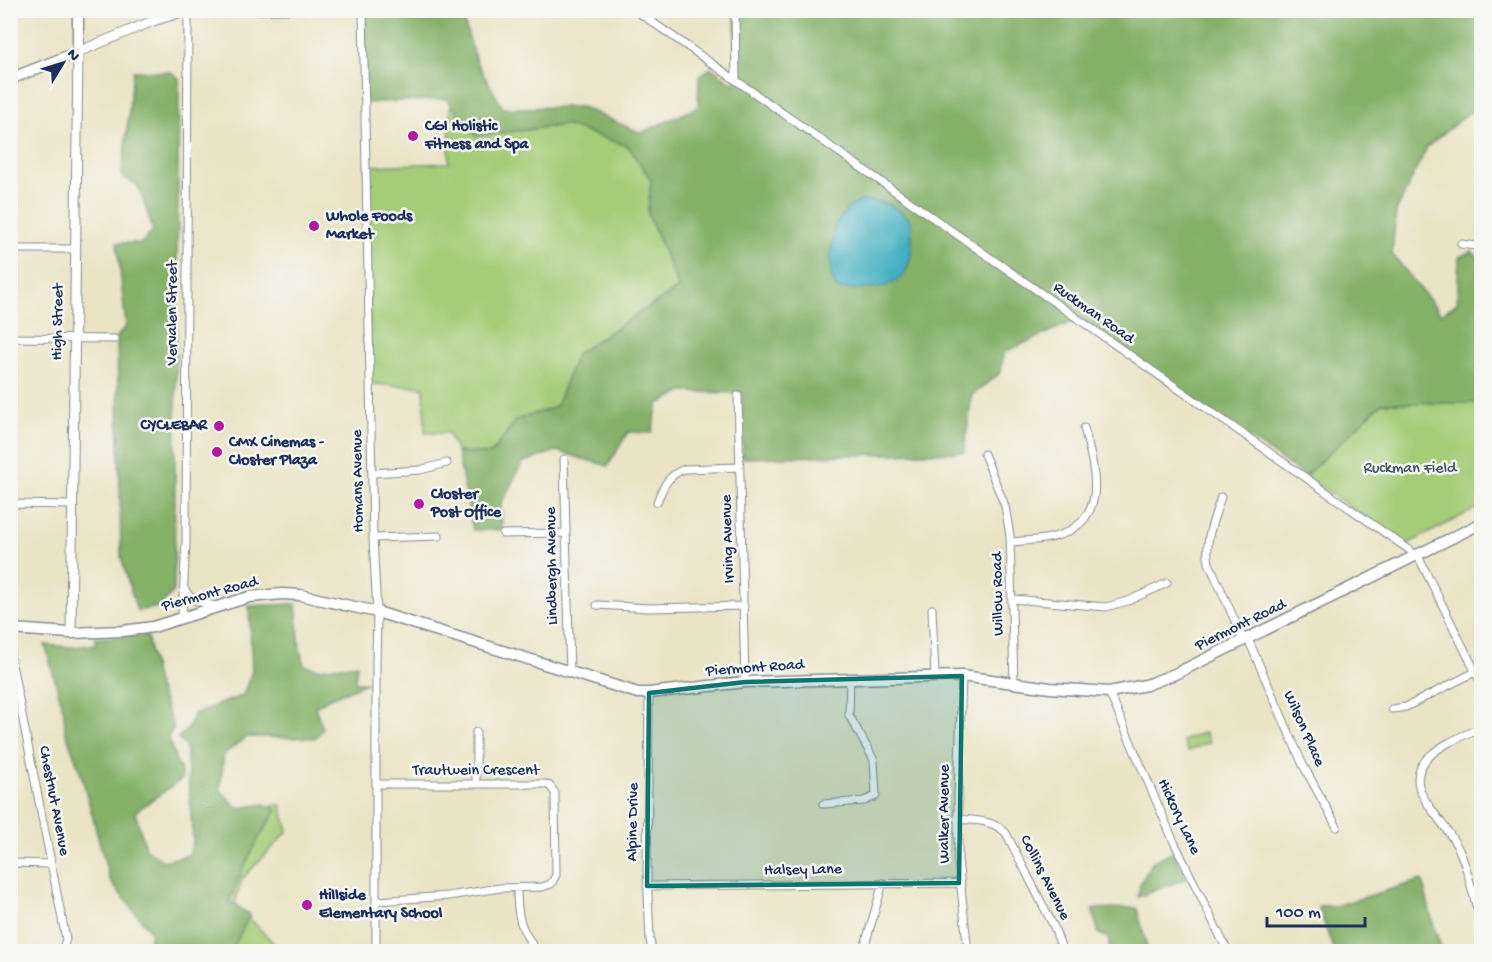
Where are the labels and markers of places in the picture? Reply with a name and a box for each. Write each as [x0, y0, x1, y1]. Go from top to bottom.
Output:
place label: CGI Holistic Fitness and Spa [424, 118, 530, 155]
marker: CGI Holistic Fitness and Spa [406, 129, 420, 143]
place label: Whole Foods Market [325, 208, 413, 245]
marker: Whole Foods Market [307, 219, 321, 233]
place label: CYCLEBAR [139, 417, 209, 436]
marker: CYCLEBAR [212, 419, 226, 433]
place label: CMX Cinemas - Closter Plaza [228, 434, 325, 471]
marker: CMX Cinemas - Closter Plaza [210, 445, 224, 459]
place label: Closter Post Office [430, 486, 502, 523]
marker: Closter Post Office [412, 497, 426, 511]
place label: Hillside Elementary School [319, 887, 443, 924]
marker: Hillside Elementary School [300, 898, 314, 912]

